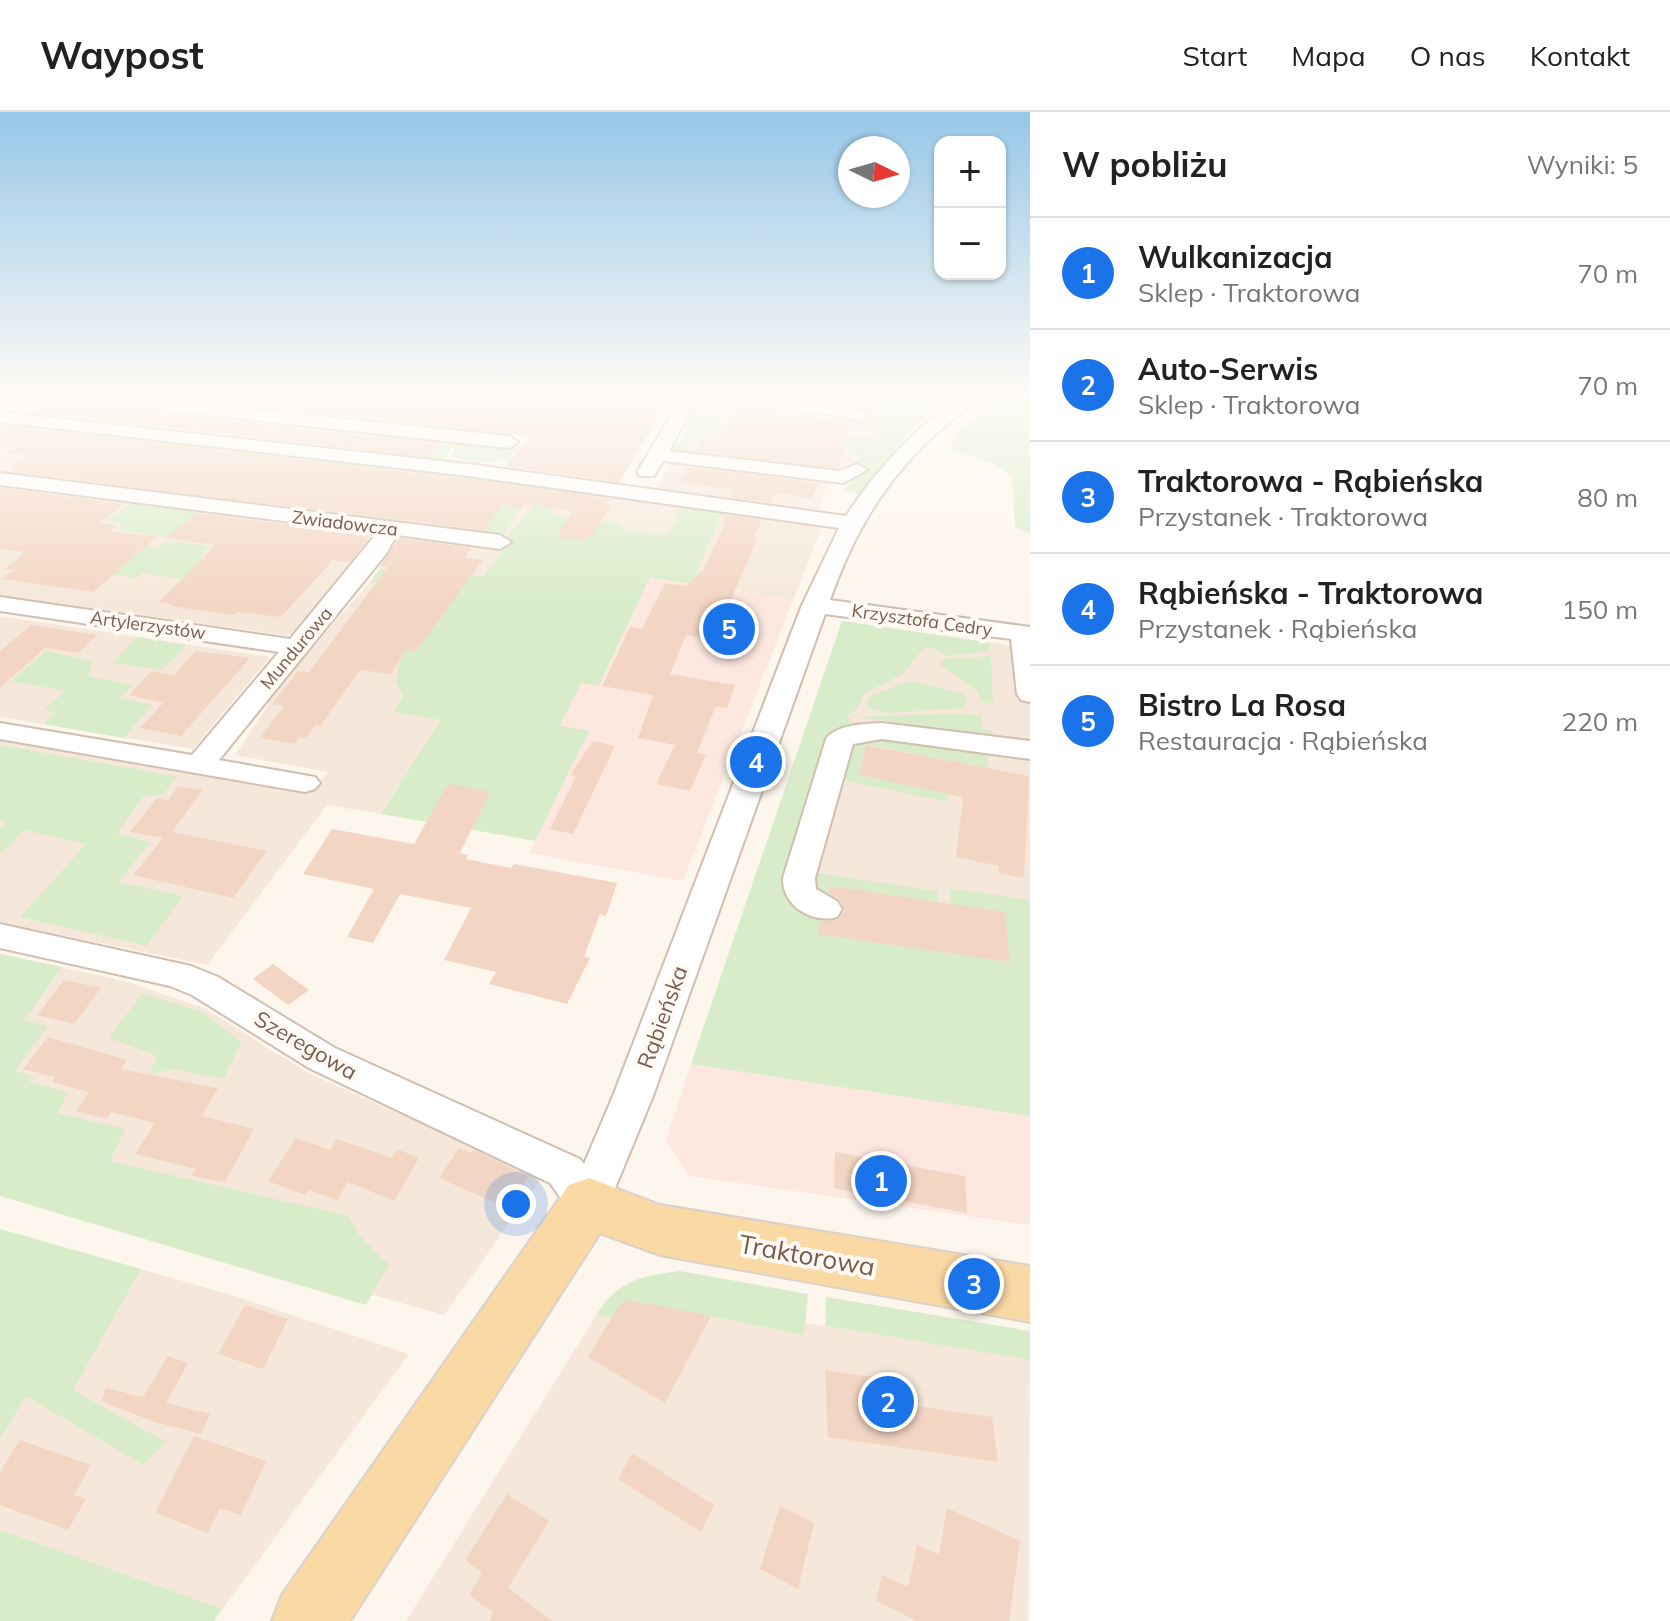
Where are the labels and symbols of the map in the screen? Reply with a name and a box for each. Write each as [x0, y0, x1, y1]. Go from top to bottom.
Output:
north arrow [838, 136, 910, 208]
street label: Zwiadowcza [291, 505, 399, 541]
pin: 5 [703, 599, 755, 659]
street label: Krzysztofa Cedry [850, 599, 994, 641]
street label: Mundurowa [255, 602, 337, 694]
street label: Artylerzystów [89, 606, 208, 645]
pin: 4 [730, 732, 782, 792]
street label: Rąbieńska [631, 962, 693, 1072]
street label: Szeregowa [249, 1004, 363, 1086]
pin: 1 [855, 1151, 907, 1211]
your location [496, 1184, 536, 1224]
street label: Traktorowa [736, 1227, 878, 1283]
pin: 3 [948, 1254, 1000, 1314]
pin: 2 [862, 1372, 914, 1432]

